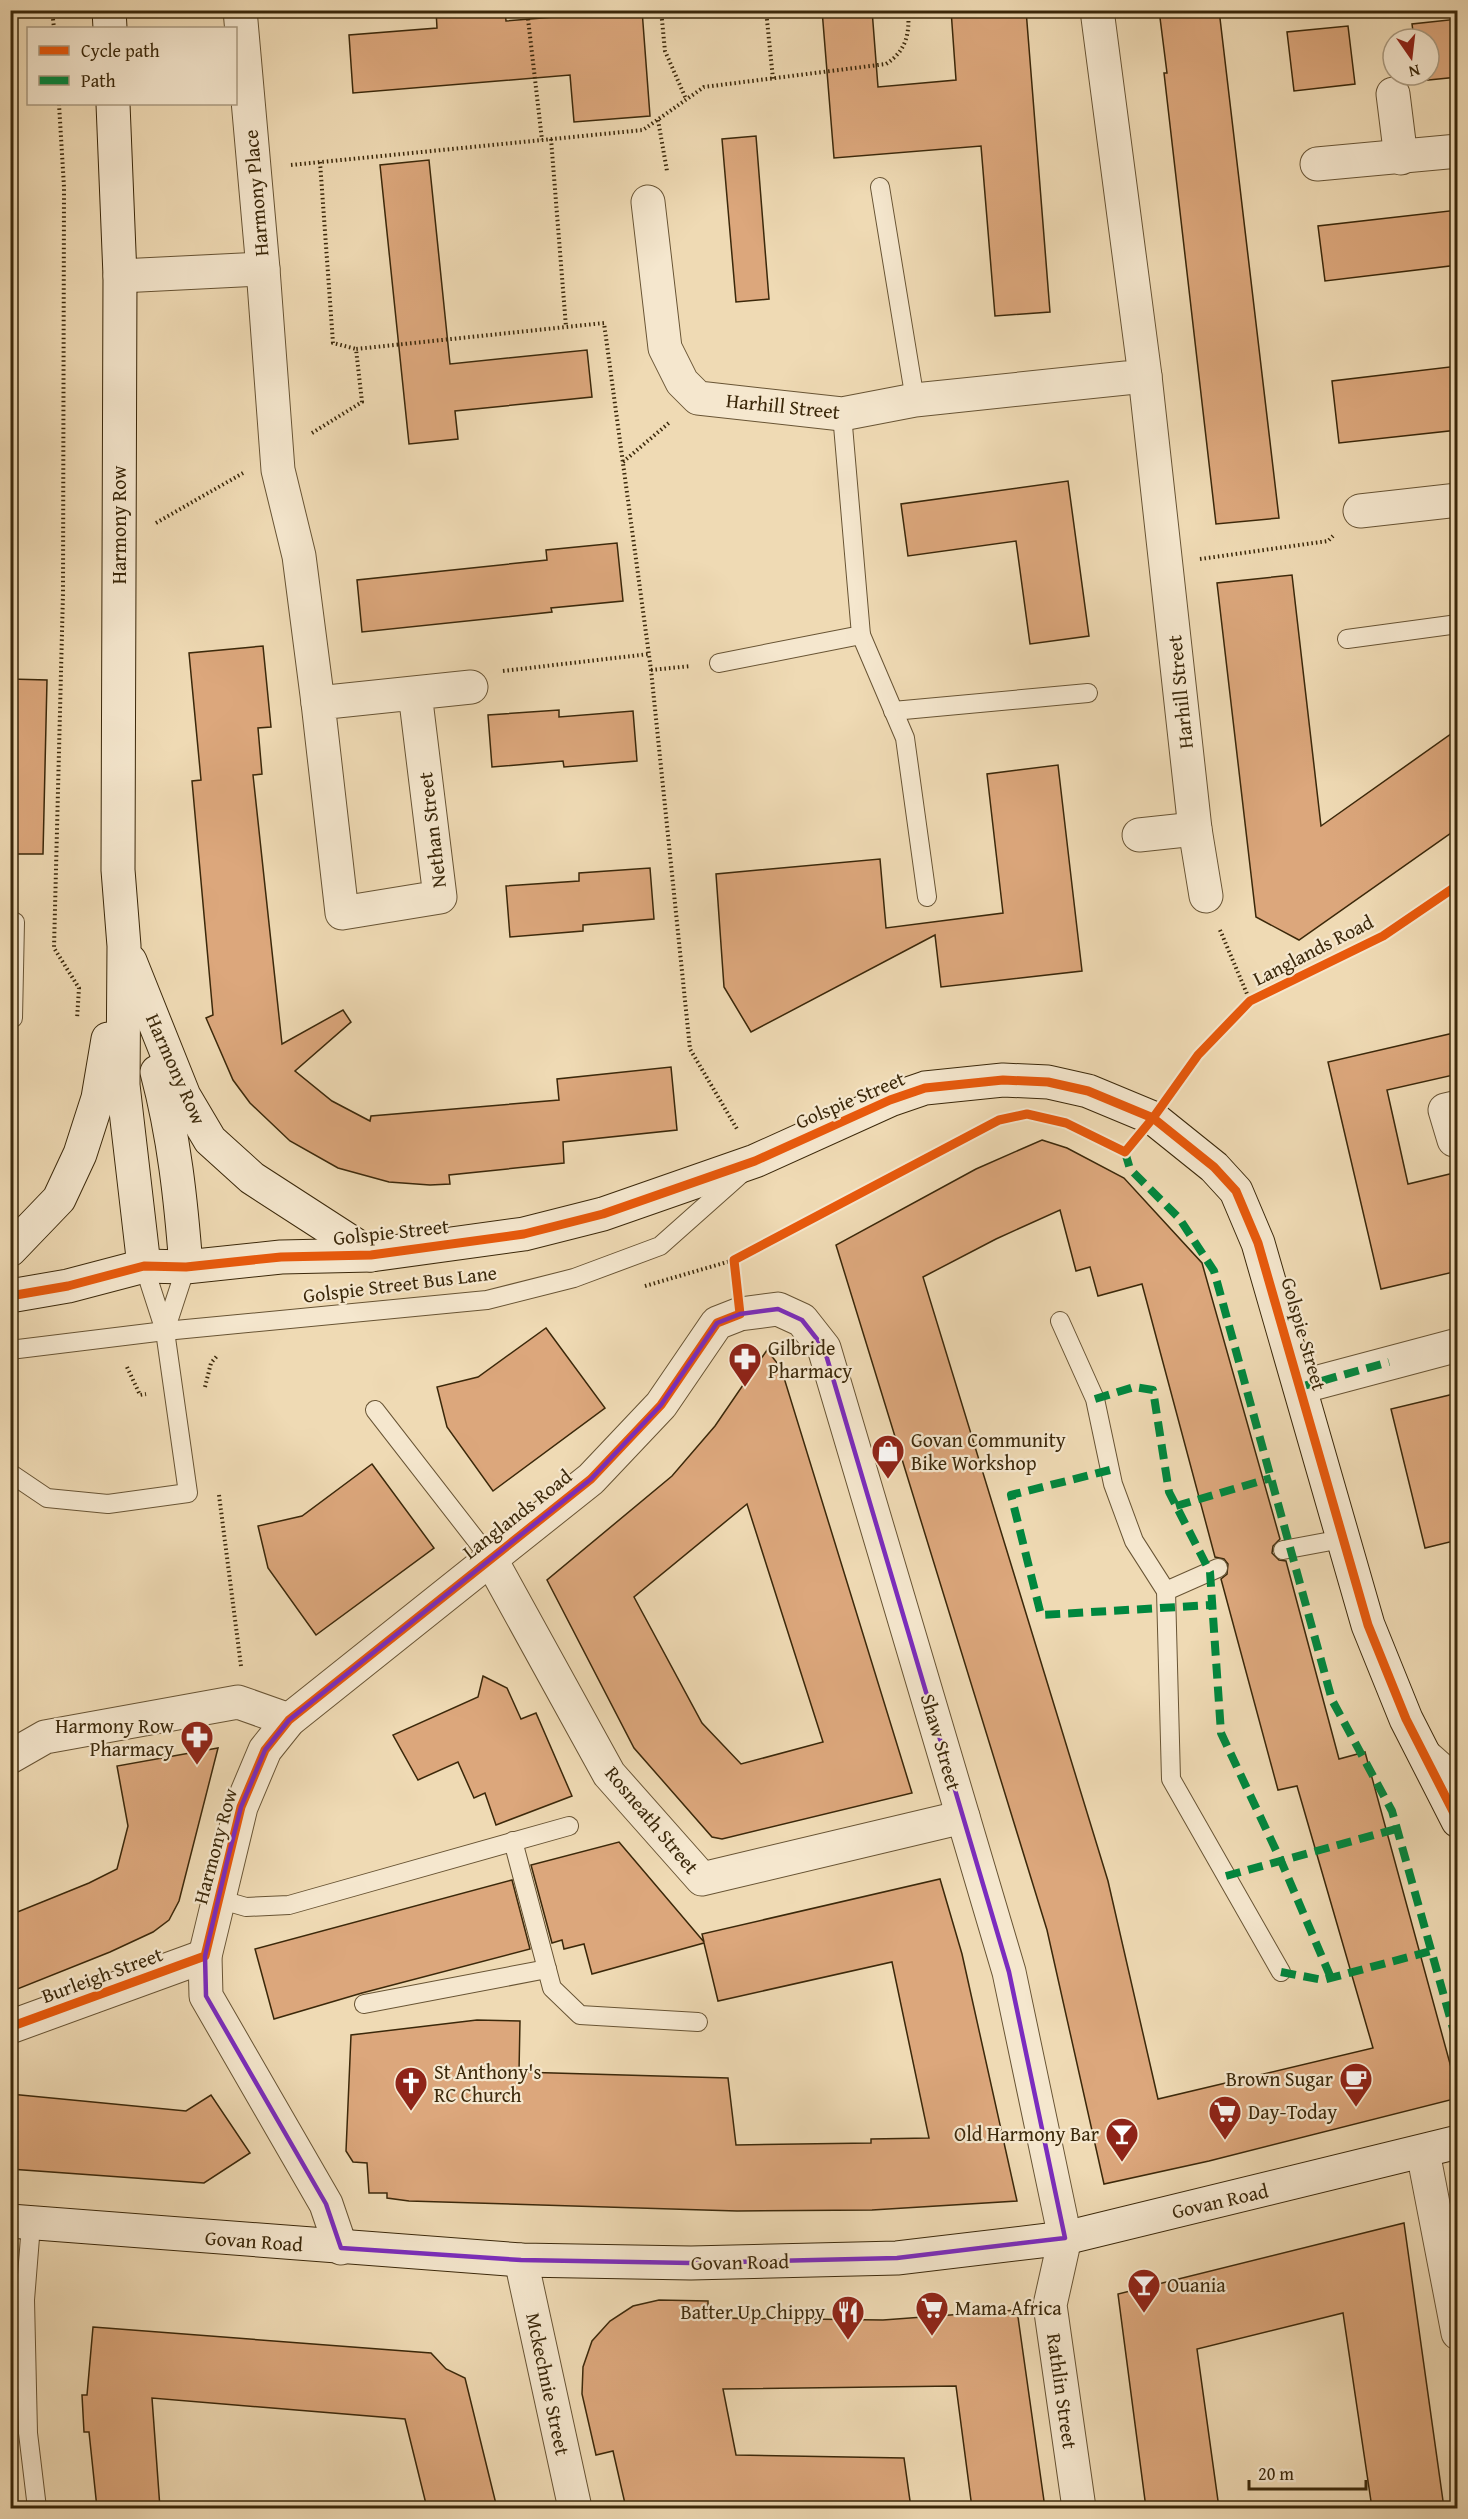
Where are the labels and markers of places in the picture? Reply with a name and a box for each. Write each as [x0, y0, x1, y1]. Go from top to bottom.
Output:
place label: Gilbride Pharmacy [768, 1333, 852, 1385]
pharmacy icon: Gilbride Pharmacy [727, 1341, 763, 1388]
place label: Govan Community Bike Workshop [911, 1425, 1066, 1477]
shop icon: Govan Community Bike Workshop [870, 1433, 906, 1480]
place label: Harmony Row Pharmacy [55, 1711, 175, 1763]
pharmacy icon: Harmony Row Pharmacy [179, 1719, 215, 1766]
place label: St Anthony's RC Church [434, 2057, 541, 2109]
cafe icon: Brown Sugar [1338, 2061, 1374, 2108]
place label: Brown Sugar [1226, 2064, 1333, 2093]
church icon: St Anthony's RC Church [393, 2065, 429, 2112]
supermarket icon: Day-Today [1207, 2094, 1243, 2141]
place label: Day-Today [1248, 2097, 1337, 2126]
bar icon: Old Harmony Bar [1104, 2116, 1140, 2163]
place label: Old Harmony Bar [954, 2119, 1099, 2148]
bar icon: Ouania [1126, 2267, 1162, 2314]
place label: Ouania [1167, 2270, 1226, 2299]
supermarket icon: Mama Africa [914, 2290, 950, 2337]
place label: Mama Africa [955, 2293, 1062, 2322]
restaurant icon: Batter Up Chippy [830, 2294, 866, 2341]
place label: Batter Up Chippy [680, 2297, 825, 2326]

